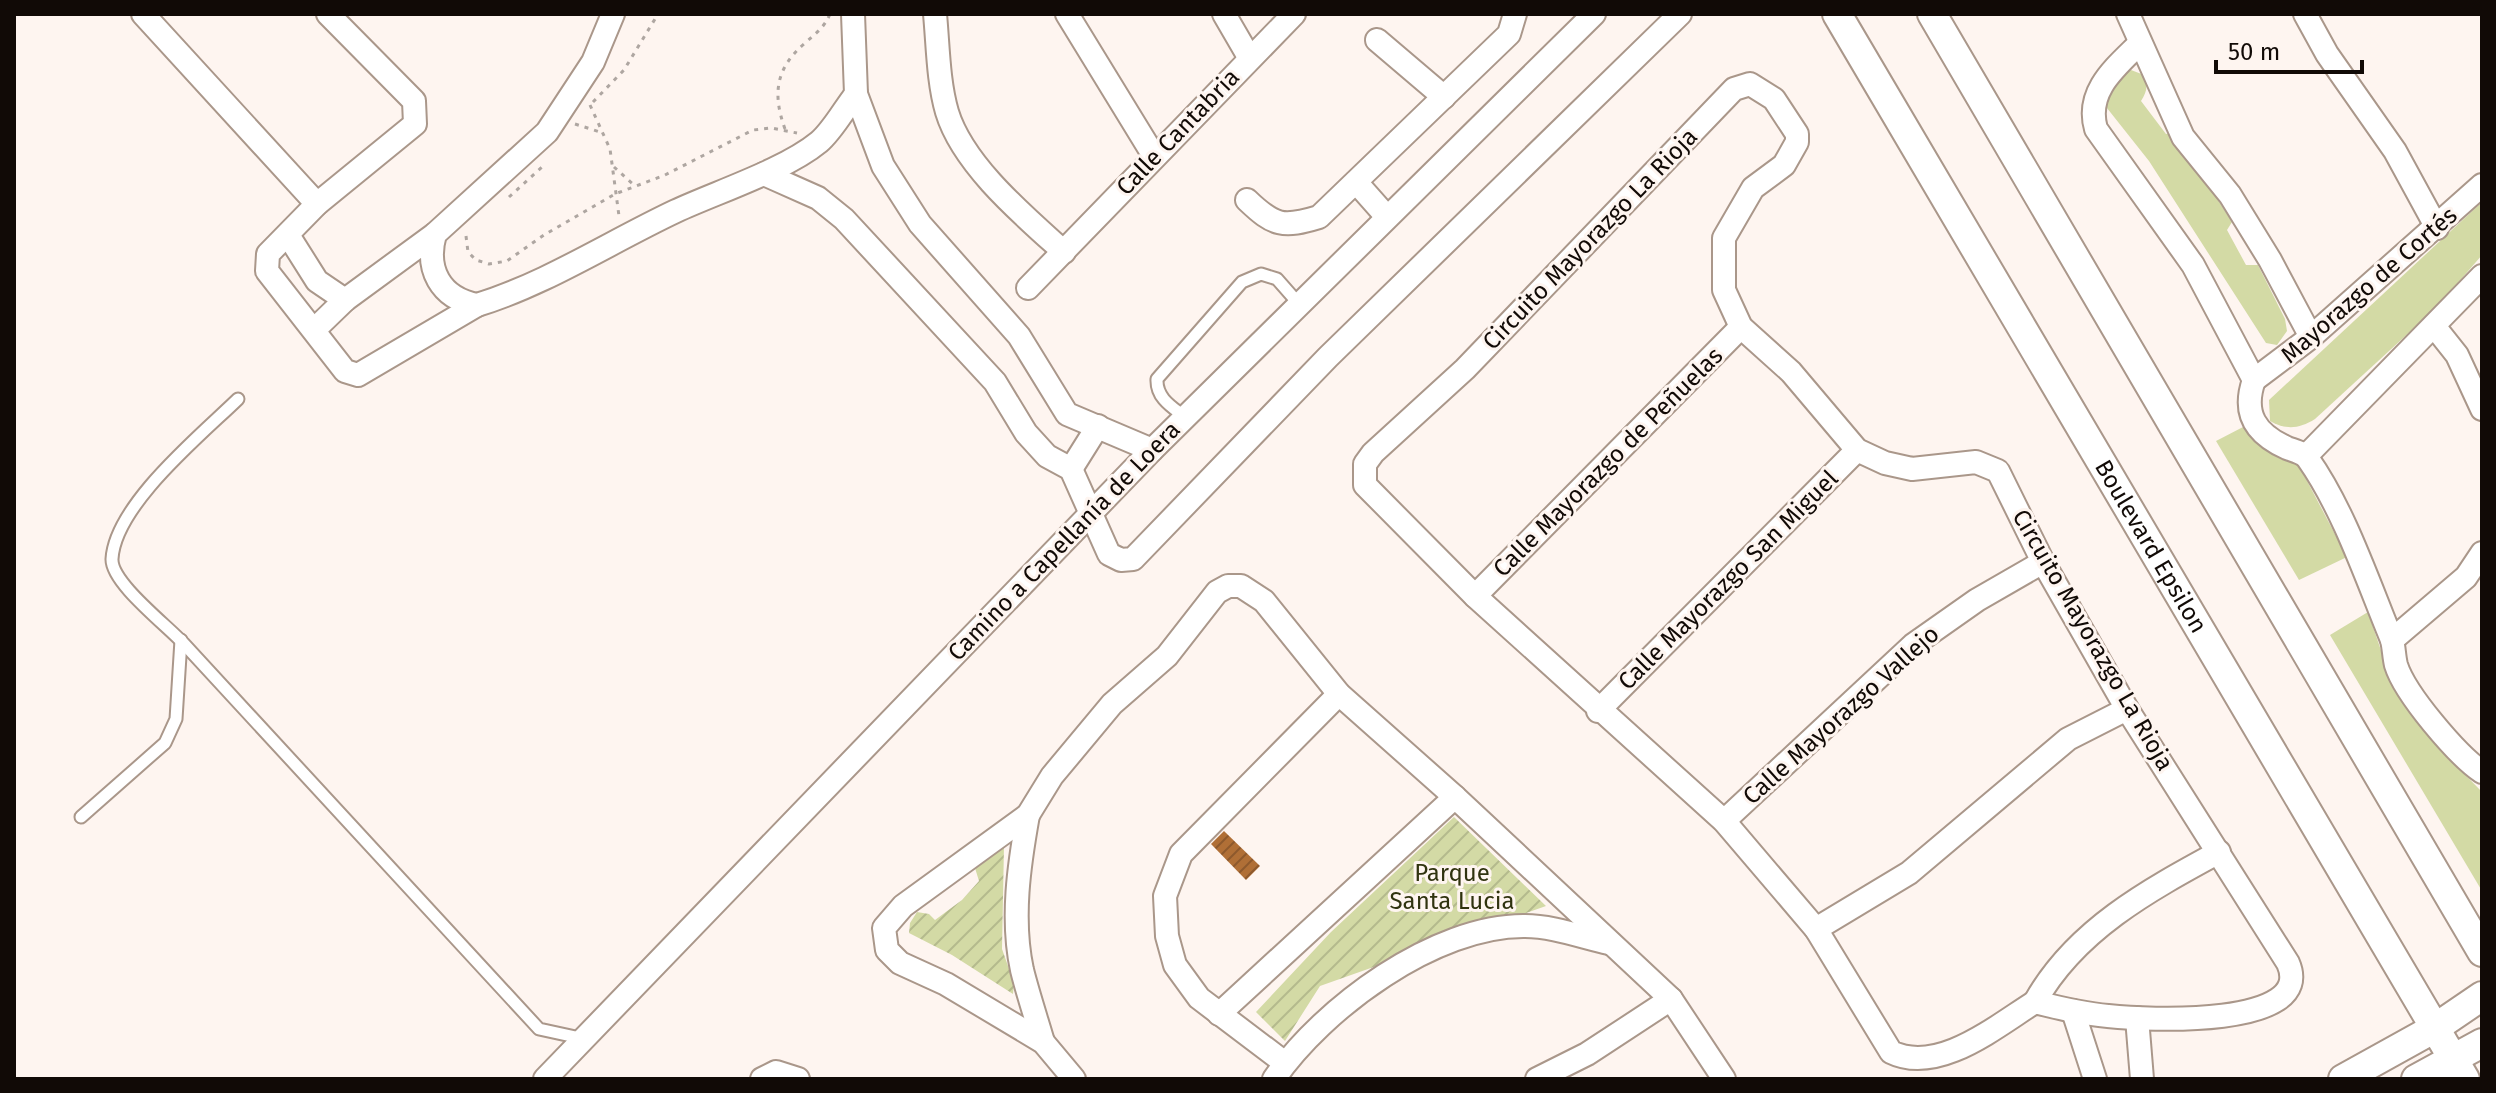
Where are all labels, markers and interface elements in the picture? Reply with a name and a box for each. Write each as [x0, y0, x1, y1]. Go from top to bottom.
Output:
scale bar [2216, 24, 2362, 74]
text: 50 m [2228, 38, 2280, 66]
street label: Calle Cantabria [1111, 63, 1245, 201]
street label: Circuito Mayorazgo La Rioja [1477, 122, 1703, 356]
street label: Mayorazgo de Cortés [2275, 201, 2463, 369]
street label: Calle Mayorazgo de Peñuelas [1487, 341, 1729, 583]
street label: Camino a Capellanía de Loera [942, 415, 1186, 667]
street label: Boulevard Epsilon [2089, 455, 2213, 638]
street label: Calle Mayorazgo San Miguel [1612, 464, 1844, 696]
street label: Circuito Mayorazgo La Rioja [2007, 504, 2179, 776]
street label: Calle Mayorazgo Vallejo [1737, 620, 1945, 810]
park label: Parque Santa Lucia [1390, 859, 1514, 915]

